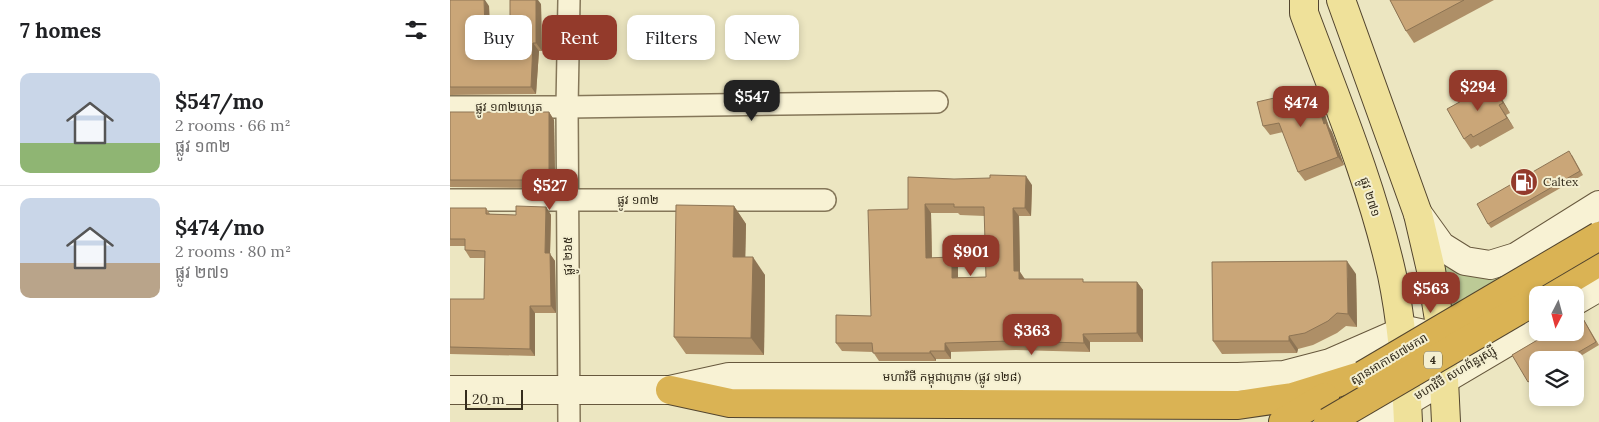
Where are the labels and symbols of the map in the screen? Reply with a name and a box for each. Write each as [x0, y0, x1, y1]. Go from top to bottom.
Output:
pin: $294 [1448, 70, 1508, 112]
pin: $547 [722, 80, 782, 122]
pin: $474 [1271, 86, 1331, 128]
street label: ផ្លូវ ១៣២ហ្សេត [475, 99, 543, 118]
fuel station icon: Caltex [1509, 167, 1539, 197]
pin: $527 [520, 168, 580, 211]
place label: Caltex [1543, 174, 1579, 189]
street label: ផ្លូវ ២៧១ [1354, 175, 1384, 220]
street label: ផ្លូវ ១៣២ [617, 192, 659, 211]
pin: $901 [941, 234, 1001, 277]
street label: ផ្លូវ ២៦៥ [560, 237, 579, 275]
pin: $563 [1401, 272, 1461, 314]
north arrow [1529, 286, 1584, 341]
pin: $363 [1002, 314, 1062, 356]
street label: ស្ពានអាកាស៧មករា [1347, 330, 1430, 388]
street label: មហាវិថី សហព័ន្ធរុស្ស៊ី [1411, 342, 1500, 406]
road number: 4 [1424, 352, 1442, 368]
street label: មហាវិថី កម្ពុជាក្រោម (ផ្លូវ ១២៨) [883, 369, 1021, 388]
scale bar [465, 387, 522, 410]

